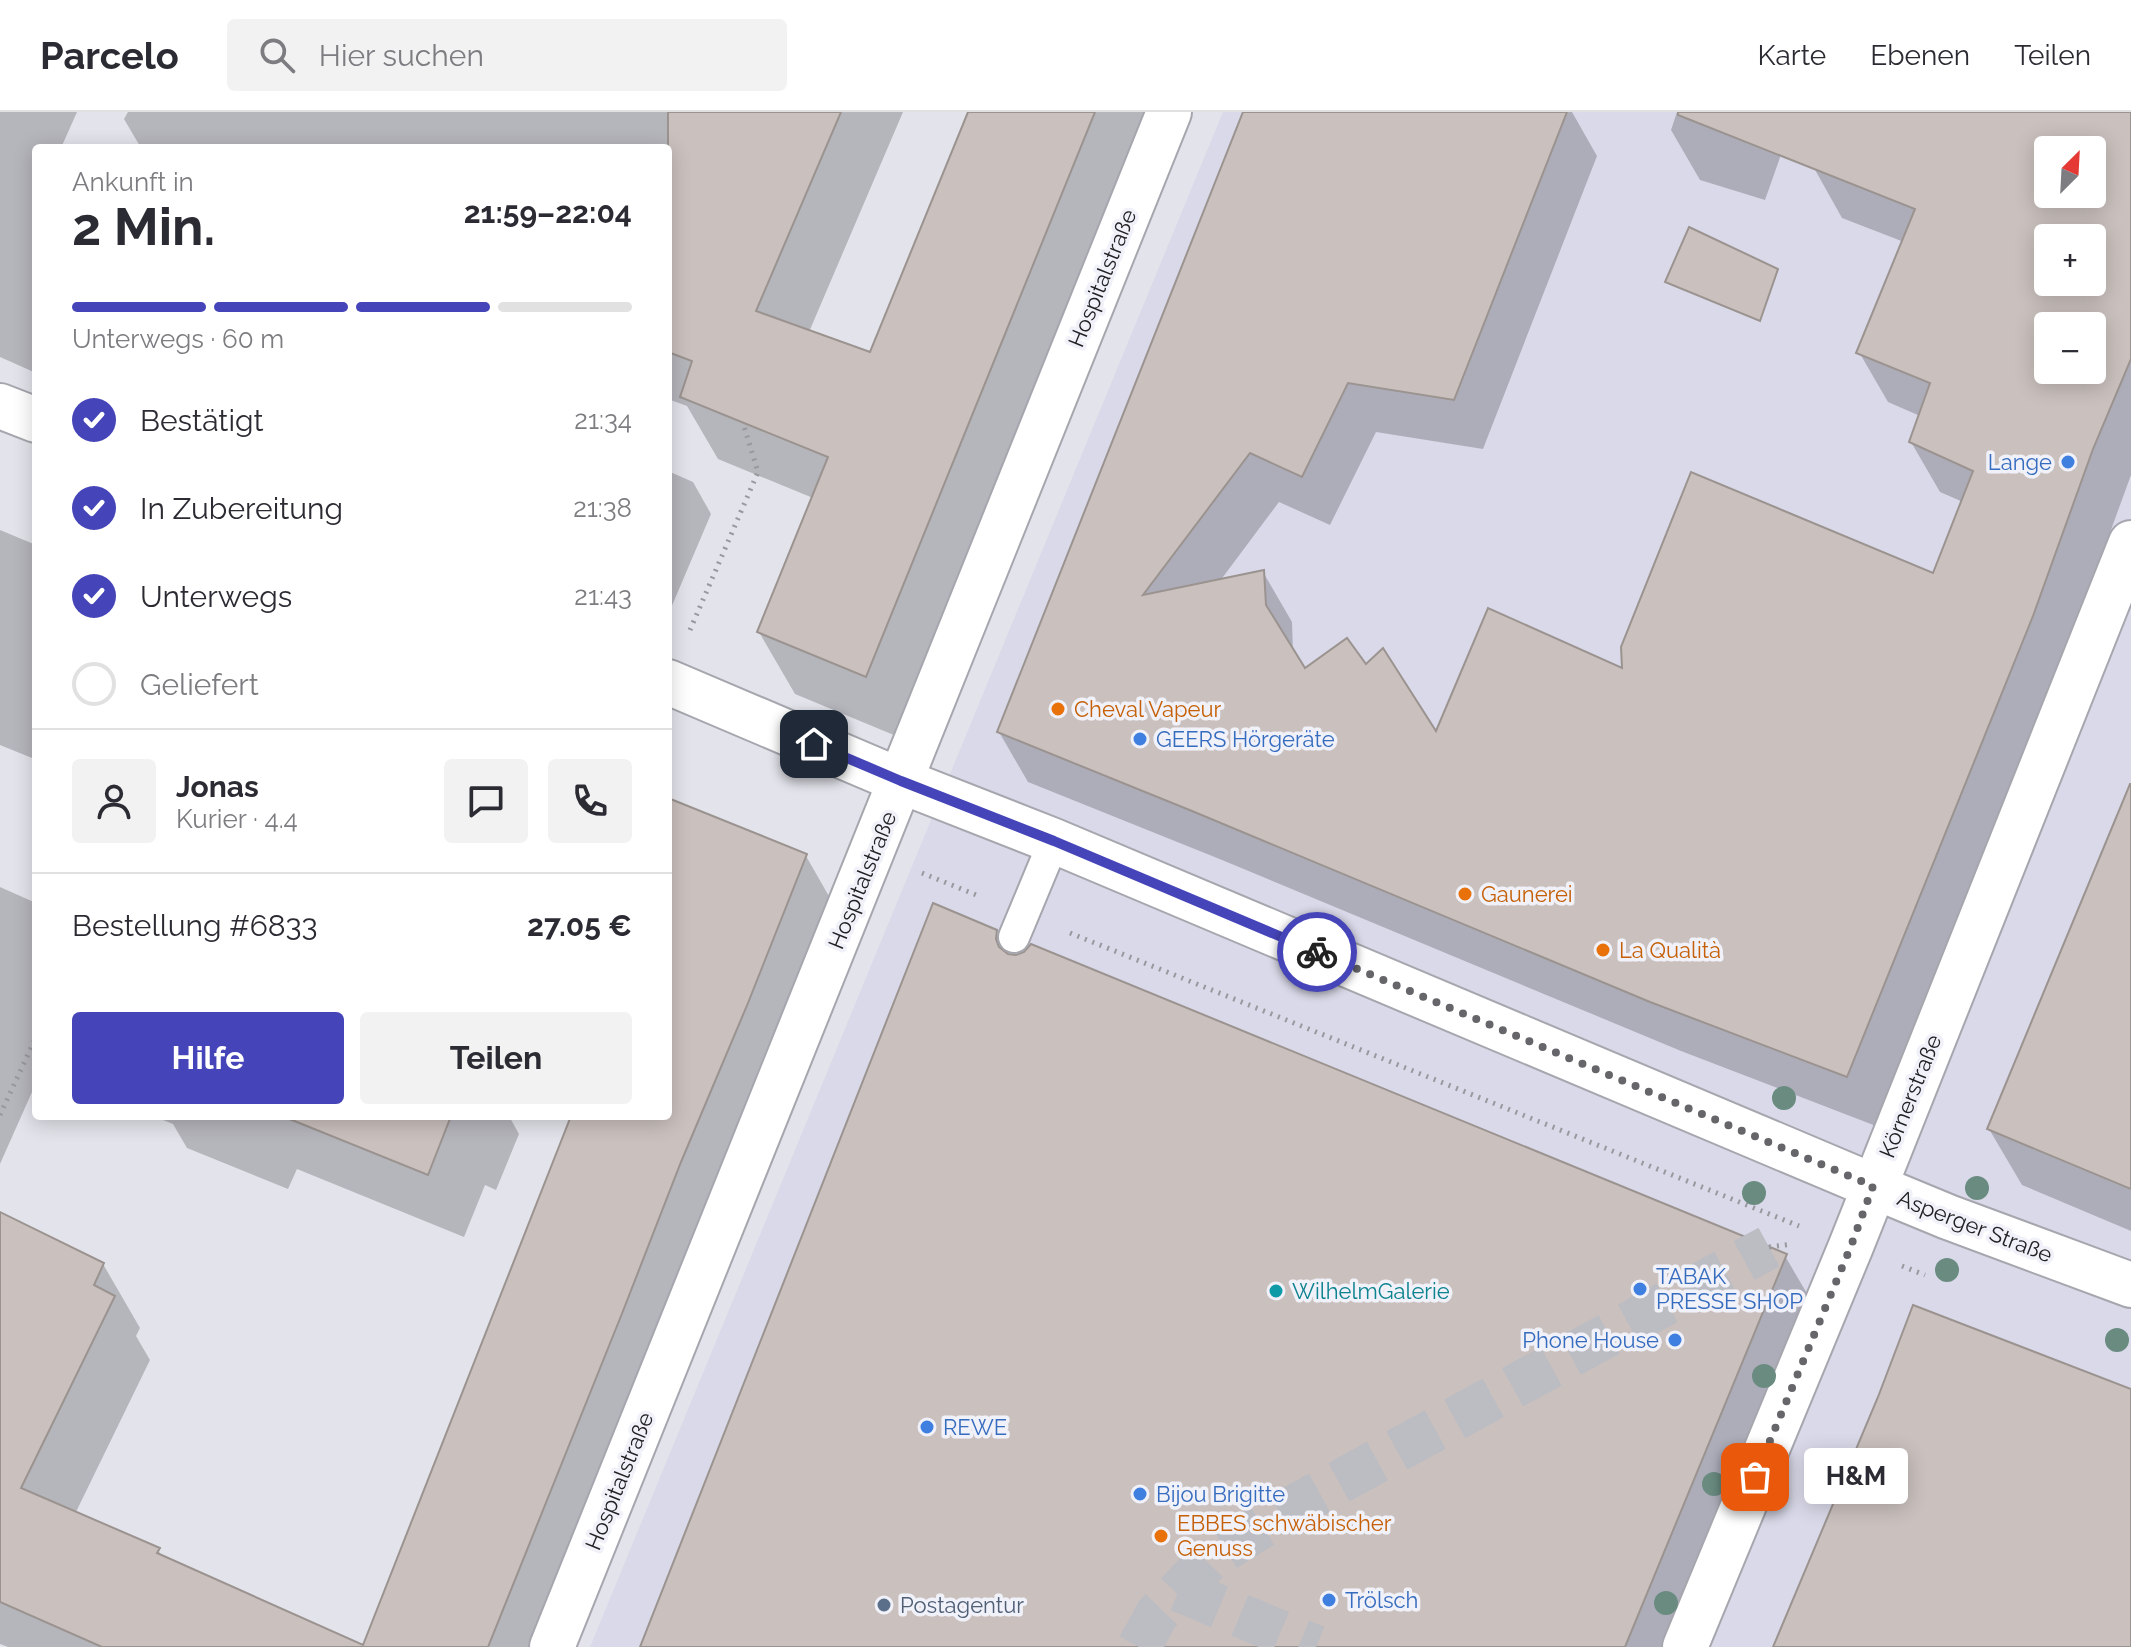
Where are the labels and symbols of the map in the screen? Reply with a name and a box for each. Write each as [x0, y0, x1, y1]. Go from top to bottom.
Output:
north arrow [2034, 136, 2106, 208]
street label: Hospitalstraße [1063, 205, 1141, 351]
place label: Lange [1988, 449, 2052, 475]
marker: Lange [2059, 453, 2077, 471]
place label: Cheval Vapeur [1074, 696, 1221, 722]
marker: Cheval Vapeur [1049, 700, 1067, 718]
pin [780, 710, 848, 778]
place label: GEERS Hörgeräte [1156, 726, 1335, 752]
marker: GEERS Hörgeräte [1131, 730, 1149, 748]
street label: Hospitalstraße [823, 807, 901, 953]
place label: Gaunerei [1481, 881, 1573, 907]
marker: Gaunerei [1456, 885, 1474, 903]
courier [1277, 912, 1357, 992]
place label: La Qualità [1619, 937, 1721, 963]
marker: La Qualità [1594, 941, 1612, 959]
street label: Körnerstraße [1874, 1031, 1947, 1161]
street label: Asperger Straße [1894, 1185, 2056, 1268]
place label: TABAK PRESSE SHOP [1656, 1263, 1803, 1314]
place label: WilhelmGalerie [1292, 1278, 1450, 1304]
marker: TABAK PRESSE SHOP [1631, 1280, 1649, 1298]
marker: WilhelmGalerie [1267, 1282, 1285, 1300]
place label: Phone House [1522, 1327, 1659, 1353]
marker: Phone House [1666, 1331, 1684, 1349]
street label: Hospitalstraße [580, 1408, 658, 1554]
place label: REWE [943, 1414, 1007, 1440]
marker: REWE [918, 1418, 936, 1436]
pin [1721, 1443, 1789, 1511]
callout: H&M [1803, 1449, 1907, 1505]
place label: Bijou Brigitte [1156, 1481, 1285, 1507]
marker: Bijou Brigitte [1131, 1485, 1149, 1503]
place label: EBBES schwäbischer Genuss [1177, 1510, 1392, 1561]
marker: EBBES schwäbischer Genuss [1152, 1527, 1170, 1545]
place label: Trölsch [1345, 1587, 1418, 1613]
marker: Trölsch [1320, 1591, 1338, 1609]
place label: Postagentur [900, 1592, 1024, 1618]
marker: Postagentur [875, 1596, 893, 1614]

